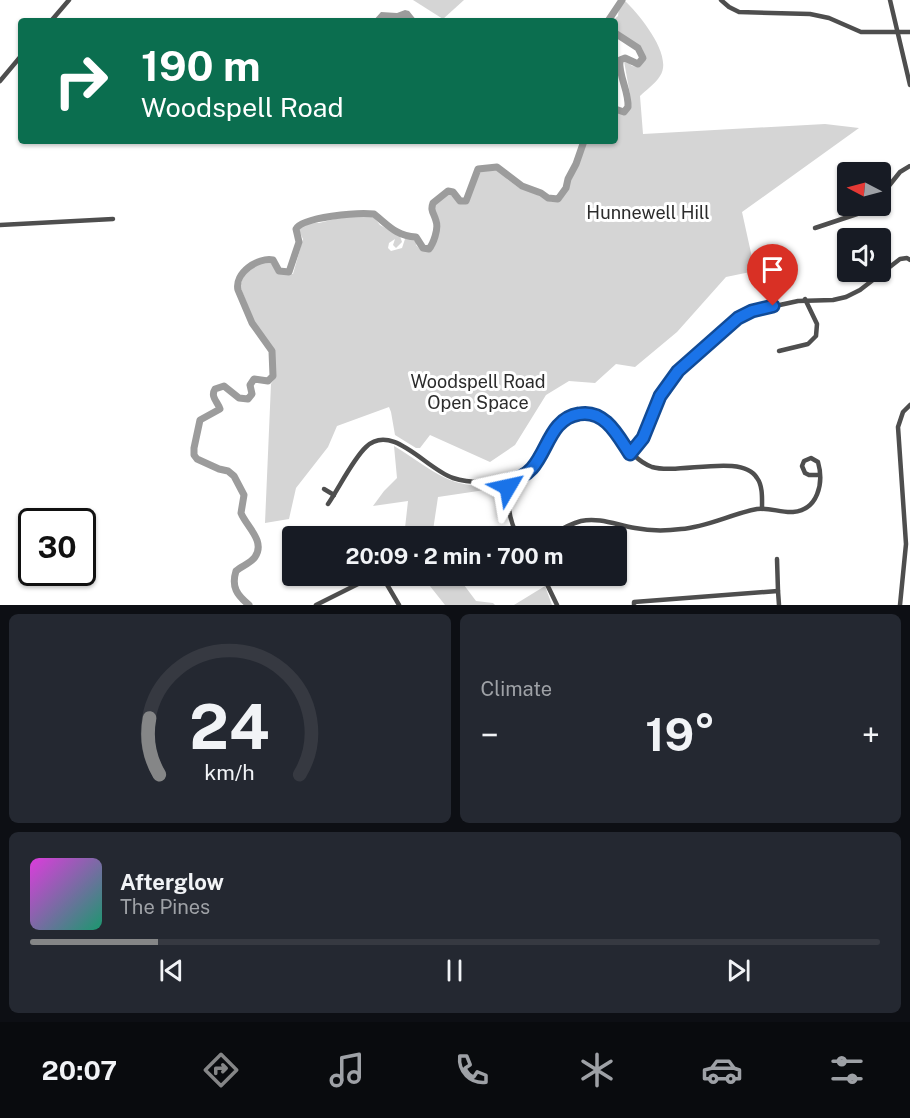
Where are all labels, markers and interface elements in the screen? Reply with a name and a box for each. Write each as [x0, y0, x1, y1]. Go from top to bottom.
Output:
text: 190 m [141, 41, 261, 90]
icon: right [42, 42, 120, 120]
text: Woodspell Road [141, 91, 344, 123]
north arrow [837, 162, 891, 216]
map controls [837, 162, 891, 282]
park label: Hunnewell Hill [586, 202, 710, 223]
button: sound [837, 228, 891, 282]
pin [747, 244, 798, 306]
icon: arrive [756, 253, 789, 286]
park label: Woodspell Road Open Space [410, 371, 546, 413]
position arrow [476, 455, 540, 519]
speed limit sign: 30 [18, 508, 96, 586]
text: 20:09 · 2 min · 700 m [346, 543, 563, 569]
text: Climate [481, 677, 552, 701]
text: 24 [189, 690, 270, 763]
text: 19° [645, 708, 715, 761]
text: − [481, 716, 499, 754]
text: + [862, 716, 880, 754]
text: km/h [205, 761, 255, 786]
text: Afterglow [120, 869, 224, 895]
text: The Pines [120, 895, 210, 919]
icon: previous [155, 954, 188, 987]
icon: pause [438, 954, 471, 987]
icon: next [722, 954, 755, 987]
icon: directions [200, 1049, 242, 1091]
icon: music [326, 1049, 368, 1091]
icon: phone [451, 1049, 493, 1091]
icon: climate [576, 1049, 618, 1091]
icon: car [701, 1049, 743, 1091]
icon: filters [826, 1049, 868, 1091]
text: 20:07 [42, 1054, 117, 1086]

